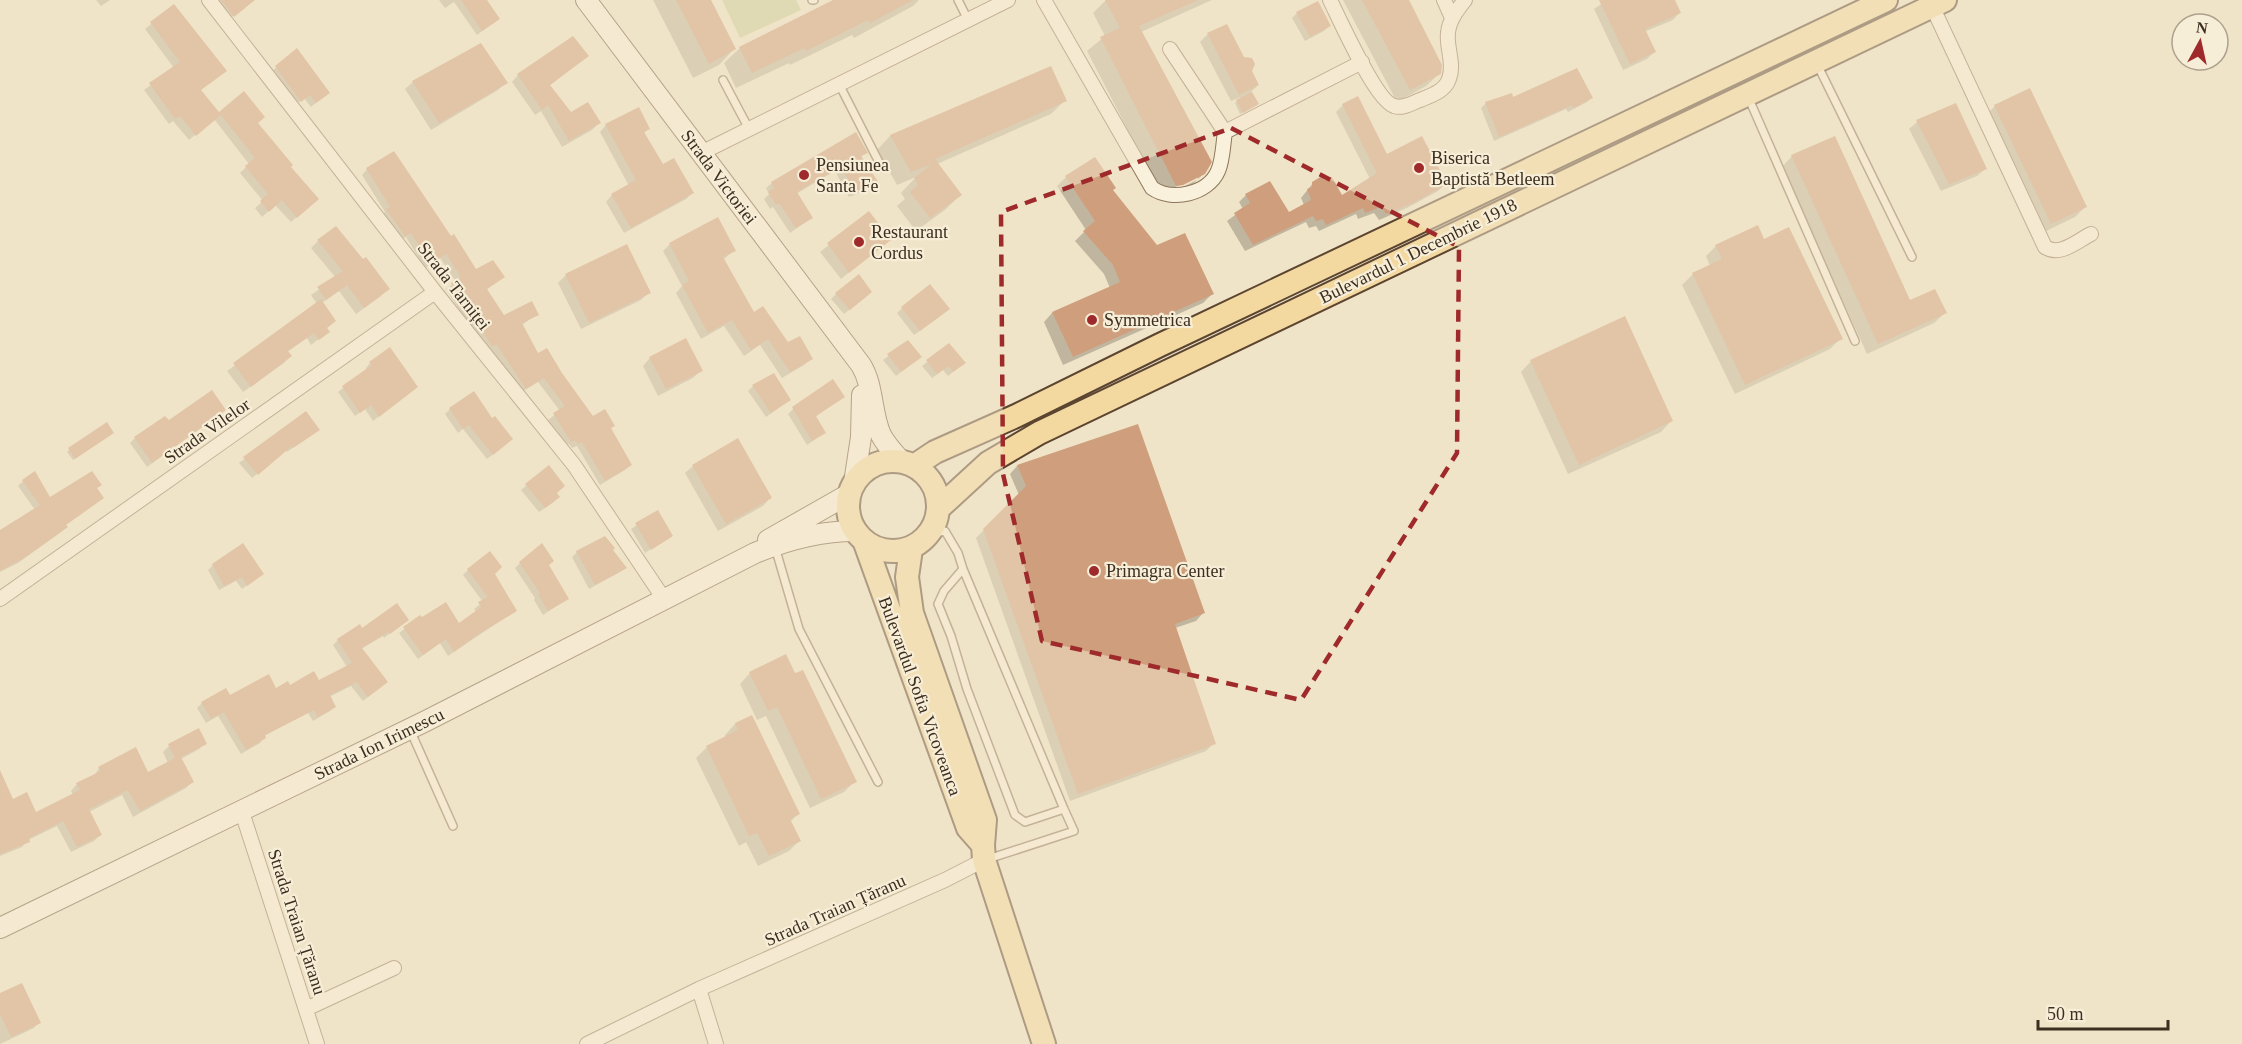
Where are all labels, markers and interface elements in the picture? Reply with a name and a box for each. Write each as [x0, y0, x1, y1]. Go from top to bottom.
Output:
north arrow [2170, 12, 2230, 72]
text: N [2195, 18, 2209, 37]
street label: Strada Victoriei [677, 126, 761, 228]
place label: Biserica Baptistă Betleem [1431, 148, 1554, 189]
place label: Pensiunea Santa Fe [816, 155, 889, 196]
marker: Biserica Baptistă Betleem [1412, 161, 1426, 175]
marker: Pensiunea Santa Fe [797, 168, 811, 182]
street label: Bulevardul 1 Decembrie 1918 [1316, 194, 1520, 308]
place label: Restaurant Cordus [871, 222, 948, 263]
marker: Restaurant Cordus [852, 235, 866, 249]
street label: Strada Tarniței [414, 238, 494, 334]
place label: Symmetrica [1104, 310, 1191, 330]
marker: Symmetrica [1085, 313, 1099, 327]
street label: Strada Vilelor [160, 394, 254, 468]
place label: Primagra Center [1106, 561, 1224, 581]
marker: Primagra Center [1087, 564, 1101, 578]
street label: Bulevardul Sofia Vicoveanca [875, 594, 965, 798]
street label: Strada Ion Irimescu [311, 704, 447, 784]
street label: Strada Traian Țăranu [264, 847, 330, 997]
street label: Strada Traian Țăranu [762, 870, 908, 950]
scale bar [2038, 993, 2168, 1031]
text: 50 m [2047, 1004, 2084, 1024]

